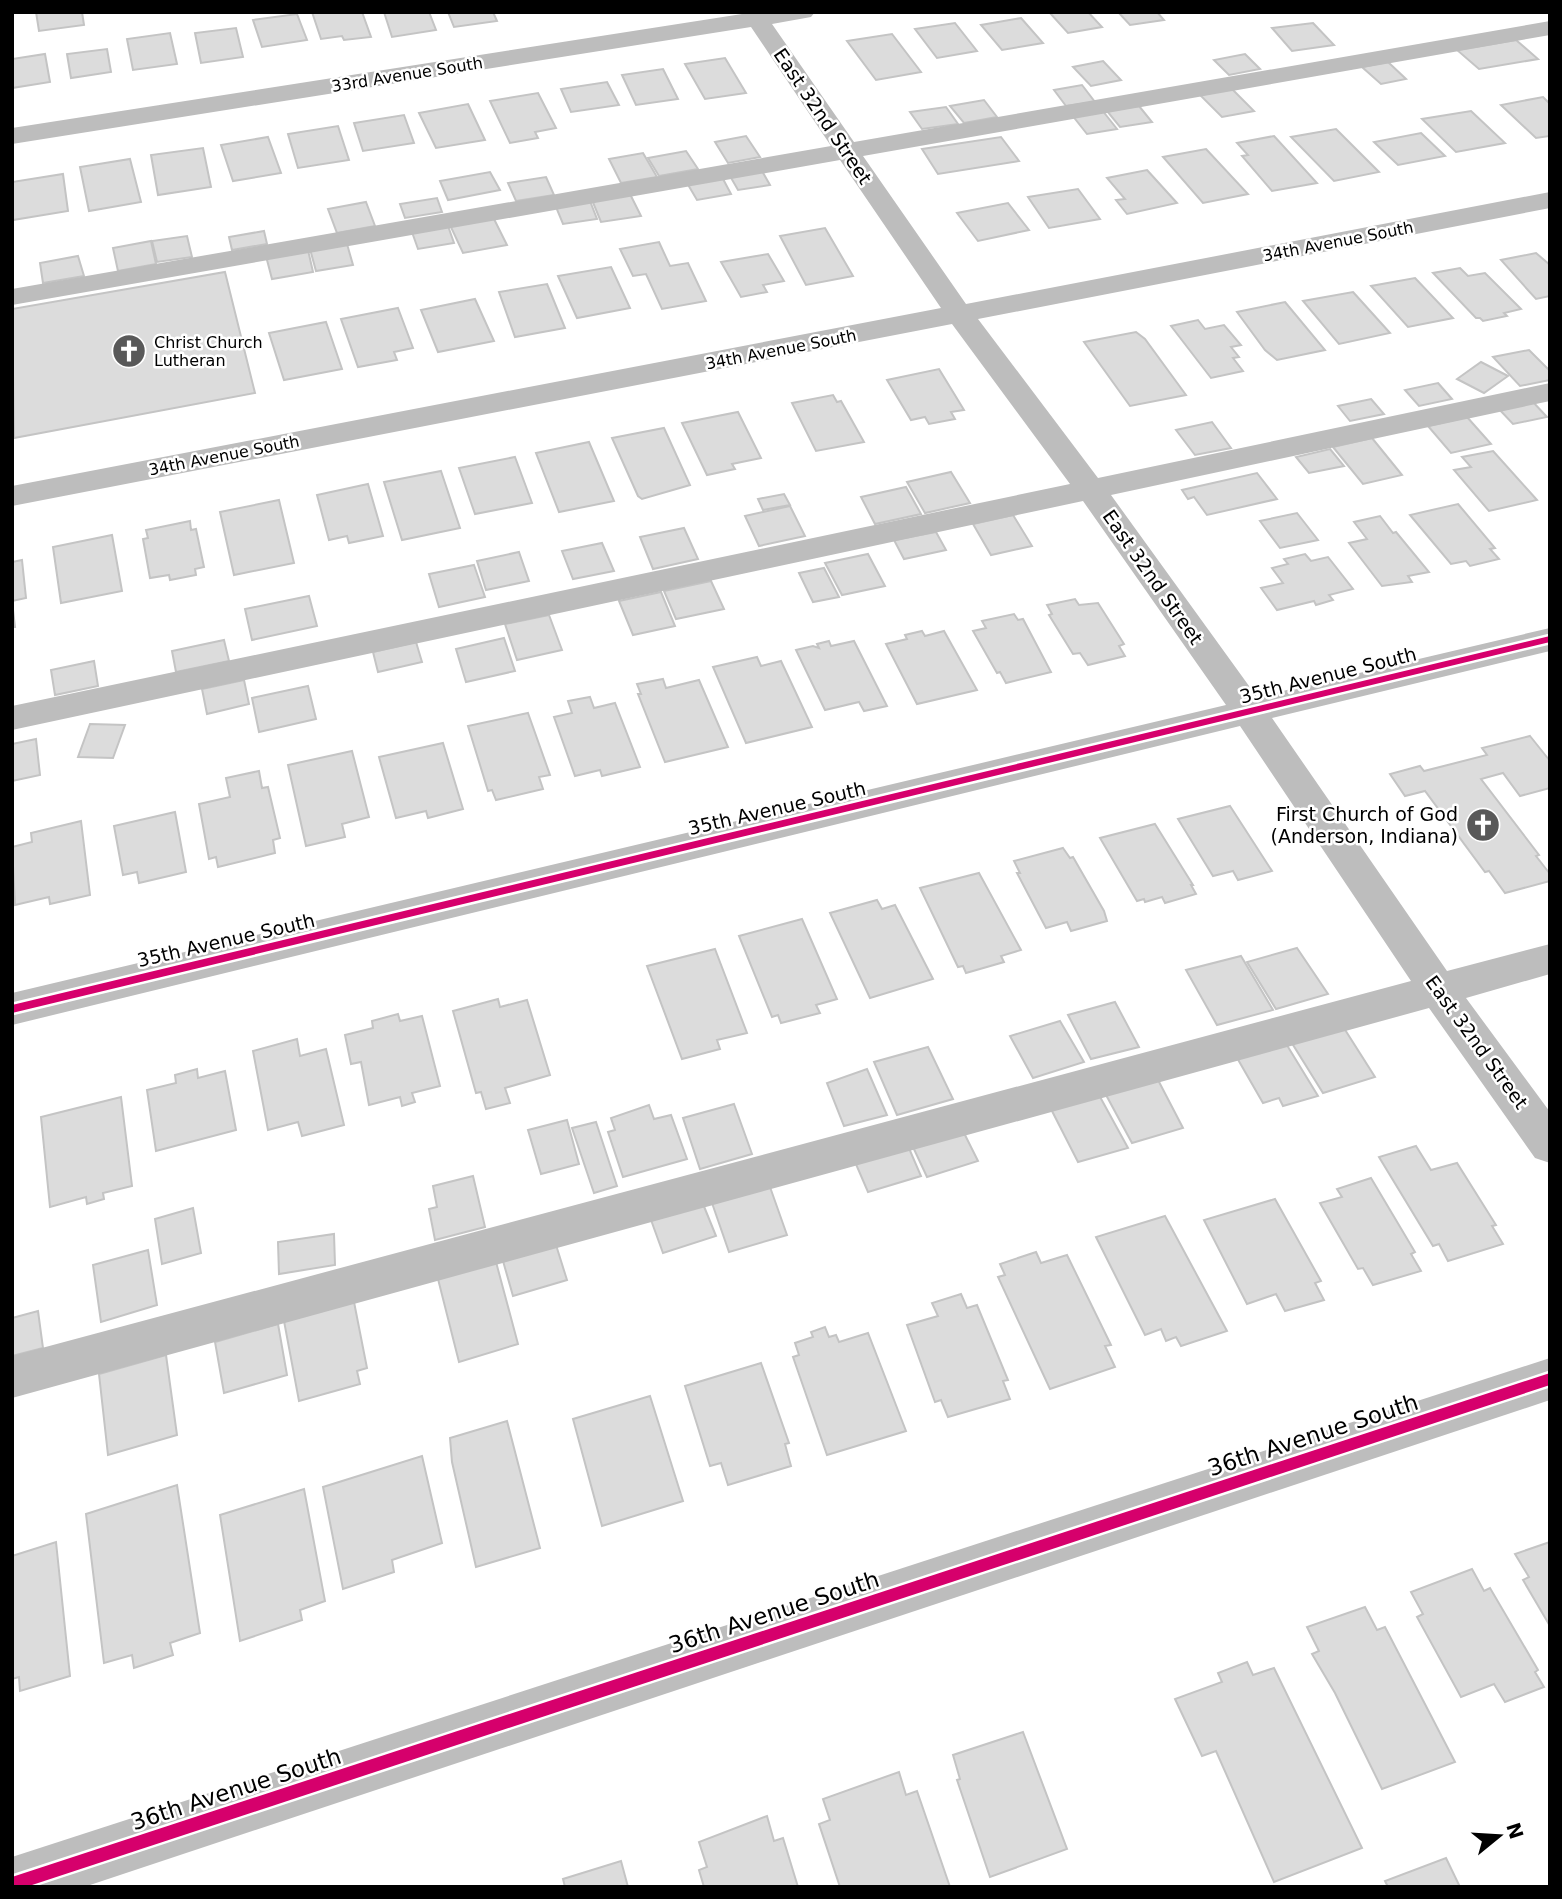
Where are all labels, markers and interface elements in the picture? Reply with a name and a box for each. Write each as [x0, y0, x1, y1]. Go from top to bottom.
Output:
street label: East 32nd Street [769, 44, 877, 188]
street label: 33rd Avenue South [330, 53, 484, 96]
street label: 34th Avenue South [1261, 218, 1415, 265]
street label: 34th Avenue South [704, 326, 858, 373]
church icon: Christ Church Lutheran [110, 332, 148, 370]
place label: Christ Church Lutheran [154, 333, 263, 370]
street label: 34th Avenue South [147, 432, 301, 479]
street label: East 32nd Street [1098, 506, 1208, 648]
street label: 35th Avenue South [1237, 642, 1419, 708]
street label: 35th Avenue South [686, 777, 868, 839]
place label: First Church of God (Anderson, Indiana) [1271, 803, 1458, 847]
church icon: First Church of God (Anderson, Indiana) [1464, 806, 1502, 844]
street label: 35th Avenue South [135, 909, 317, 971]
street label: East 32nd Street [1421, 971, 1533, 1113]
street label: 36th Avenue South [1204, 1389, 1422, 1481]
street label: 36th Avenue South [665, 1566, 883, 1658]
street label: 36th Avenue South [127, 1743, 345, 1835]
north arrow [1464, 1801, 1534, 1871]
text: N [1502, 1820, 1528, 1842]

